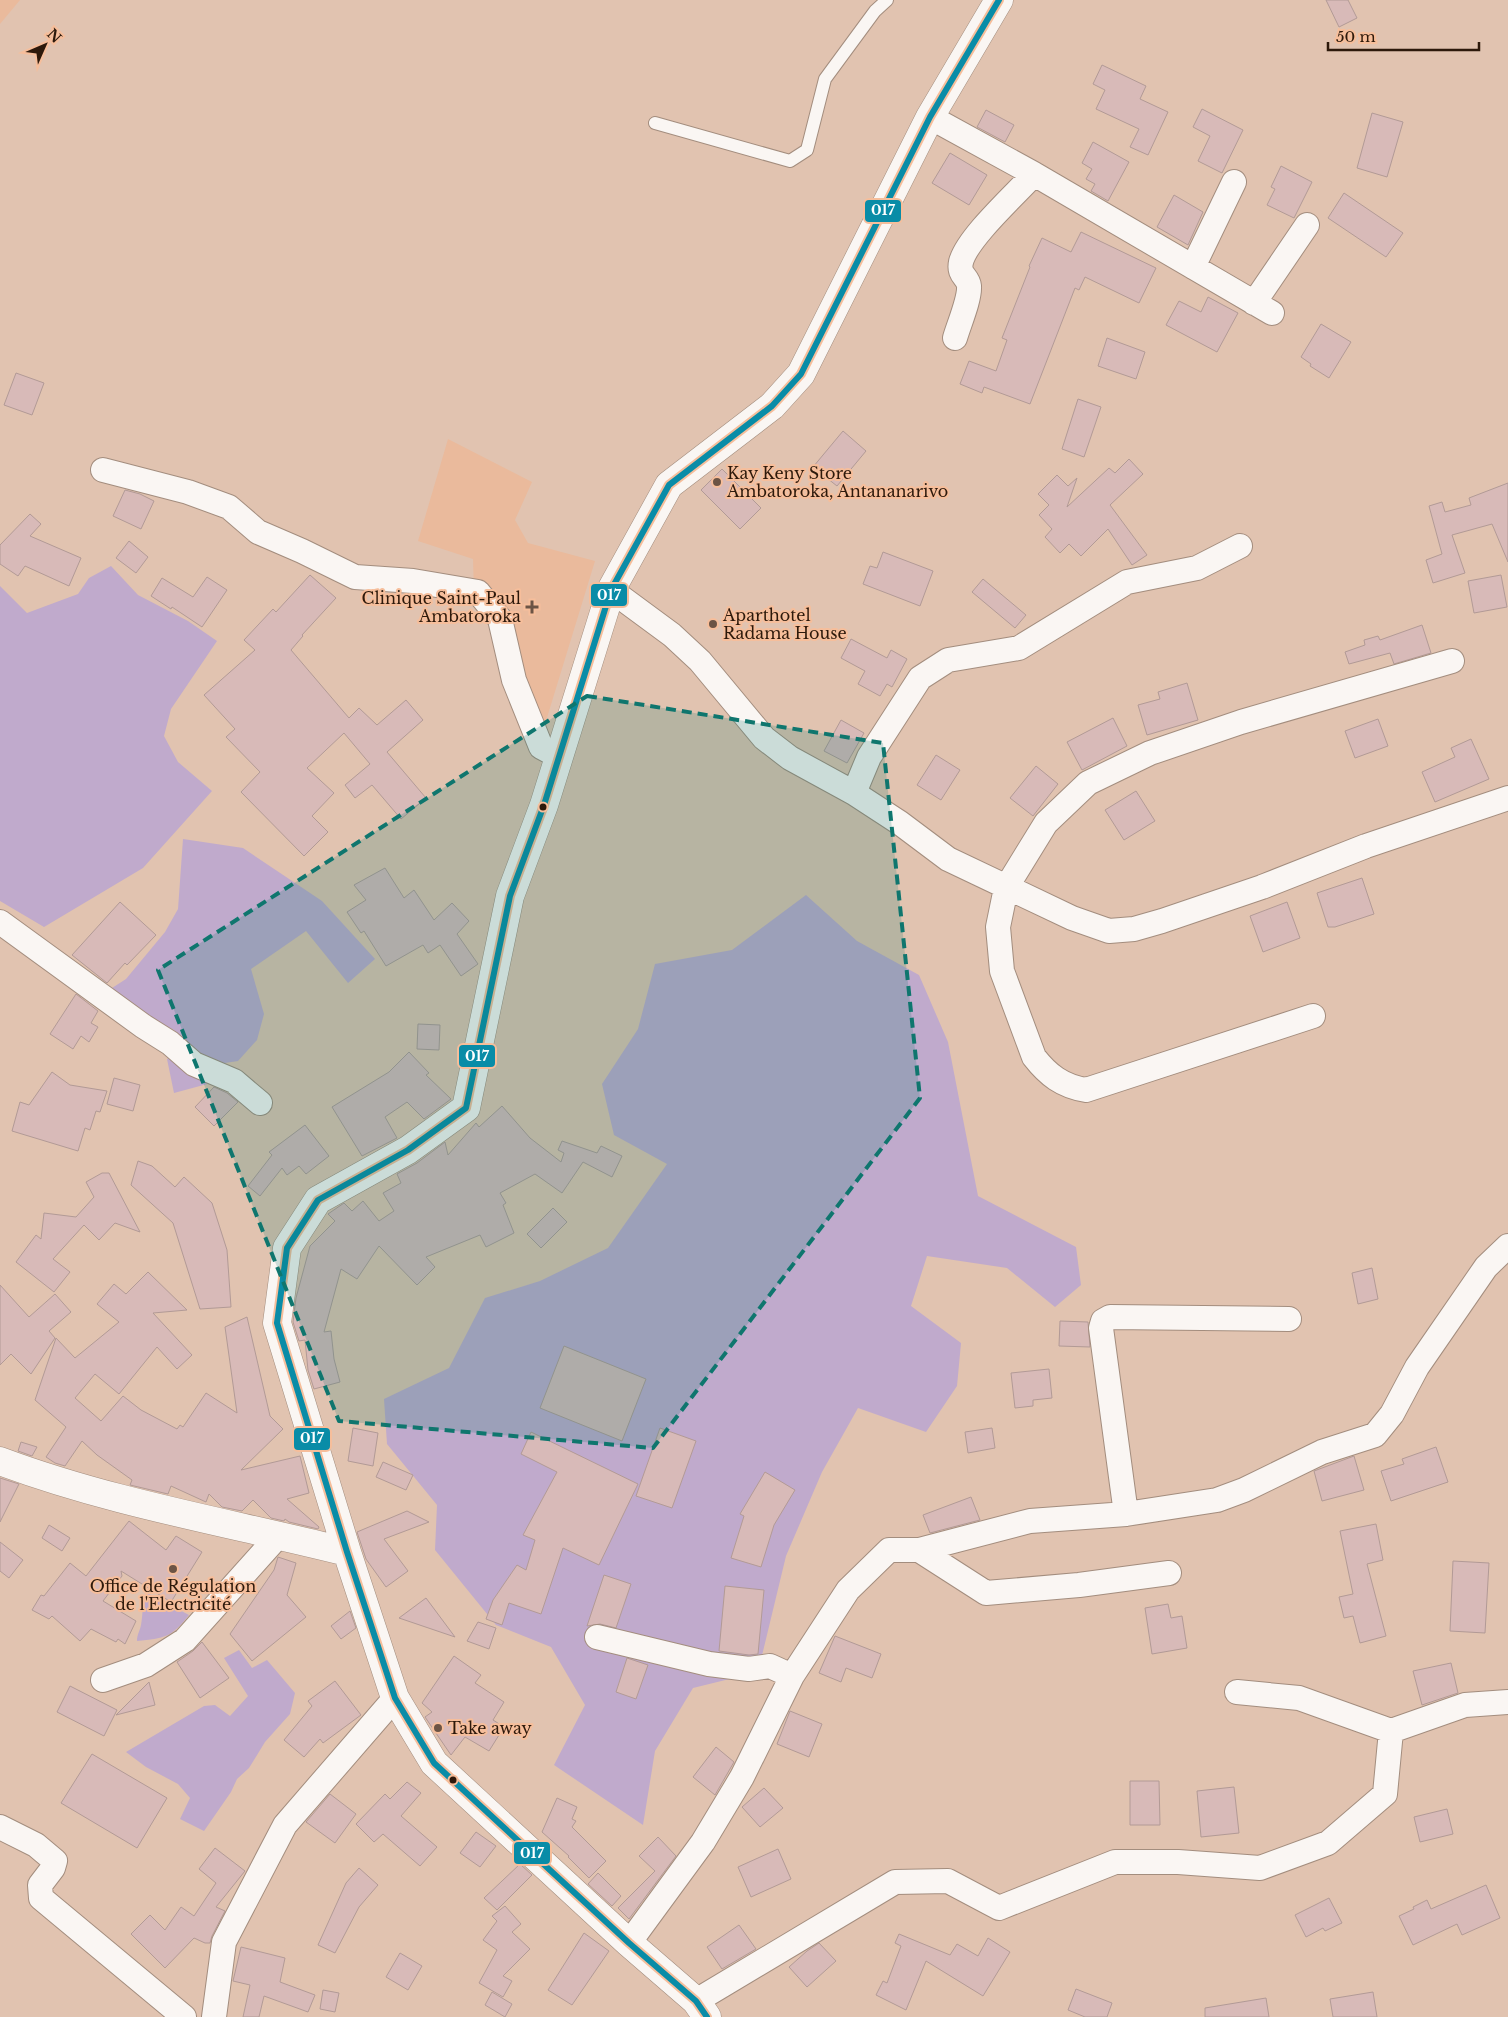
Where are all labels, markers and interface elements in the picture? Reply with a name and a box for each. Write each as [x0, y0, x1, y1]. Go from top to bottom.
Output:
north arrow [20, 20, 70, 70]
scale bar [1328, 20, 1479, 52]
text: N [43, 25, 65, 47]
text: 50 m [1336, 27, 1376, 46]
line badge: 017 [864, 199, 902, 223]
text: 017 [871, 201, 896, 219]
place label: Kay Keny Store Ambatoroka, Antananarivo [726, 463, 948, 501]
marker: Kay Keny Store Ambatoroka, Antananarivo [711, 476, 723, 488]
line badge: 017 [590, 583, 628, 607]
text: 017 [597, 586, 622, 604]
place label: Clinique Saint-Paul Ambatoroka [362, 588, 521, 626]
marker: Clinique Saint-Paul Ambatoroka [525, 600, 539, 614]
place label: Aparthotel Radama House [722, 605, 847, 643]
marker: Aparthotel Radama House [707, 618, 719, 630]
unlabelled marker [538, 802, 548, 812]
line badge: 017 [458, 1044, 496, 1068]
text: 017 [465, 1047, 490, 1065]
line badge: 017 [293, 1427, 331, 1451]
text: 017 [300, 1429, 325, 1447]
marker: Office de Régulation de l'Electricité [167, 1563, 179, 1575]
place label: Office de Régulation de l'Electricité [90, 1576, 256, 1614]
place label: Take away [448, 1718, 533, 1738]
marker: Take away [432, 1722, 444, 1734]
unlabelled marker [448, 1775, 458, 1785]
line badge: 017 [513, 1841, 551, 1865]
text: 017 [520, 1844, 545, 1862]

